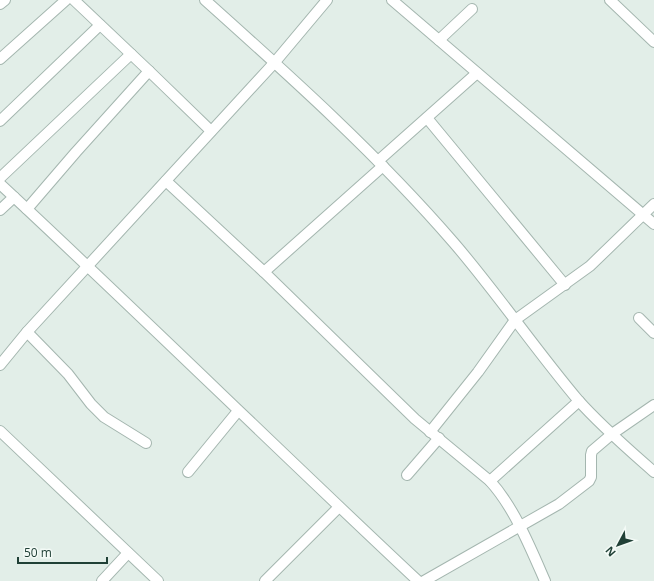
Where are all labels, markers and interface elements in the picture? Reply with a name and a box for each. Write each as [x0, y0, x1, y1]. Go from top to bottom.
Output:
north arrow [598, 525, 638, 565]
scale bar [18, 539, 107, 565]
text: 50 m [24, 544, 52, 561]
text: N [601, 544, 619, 560]

